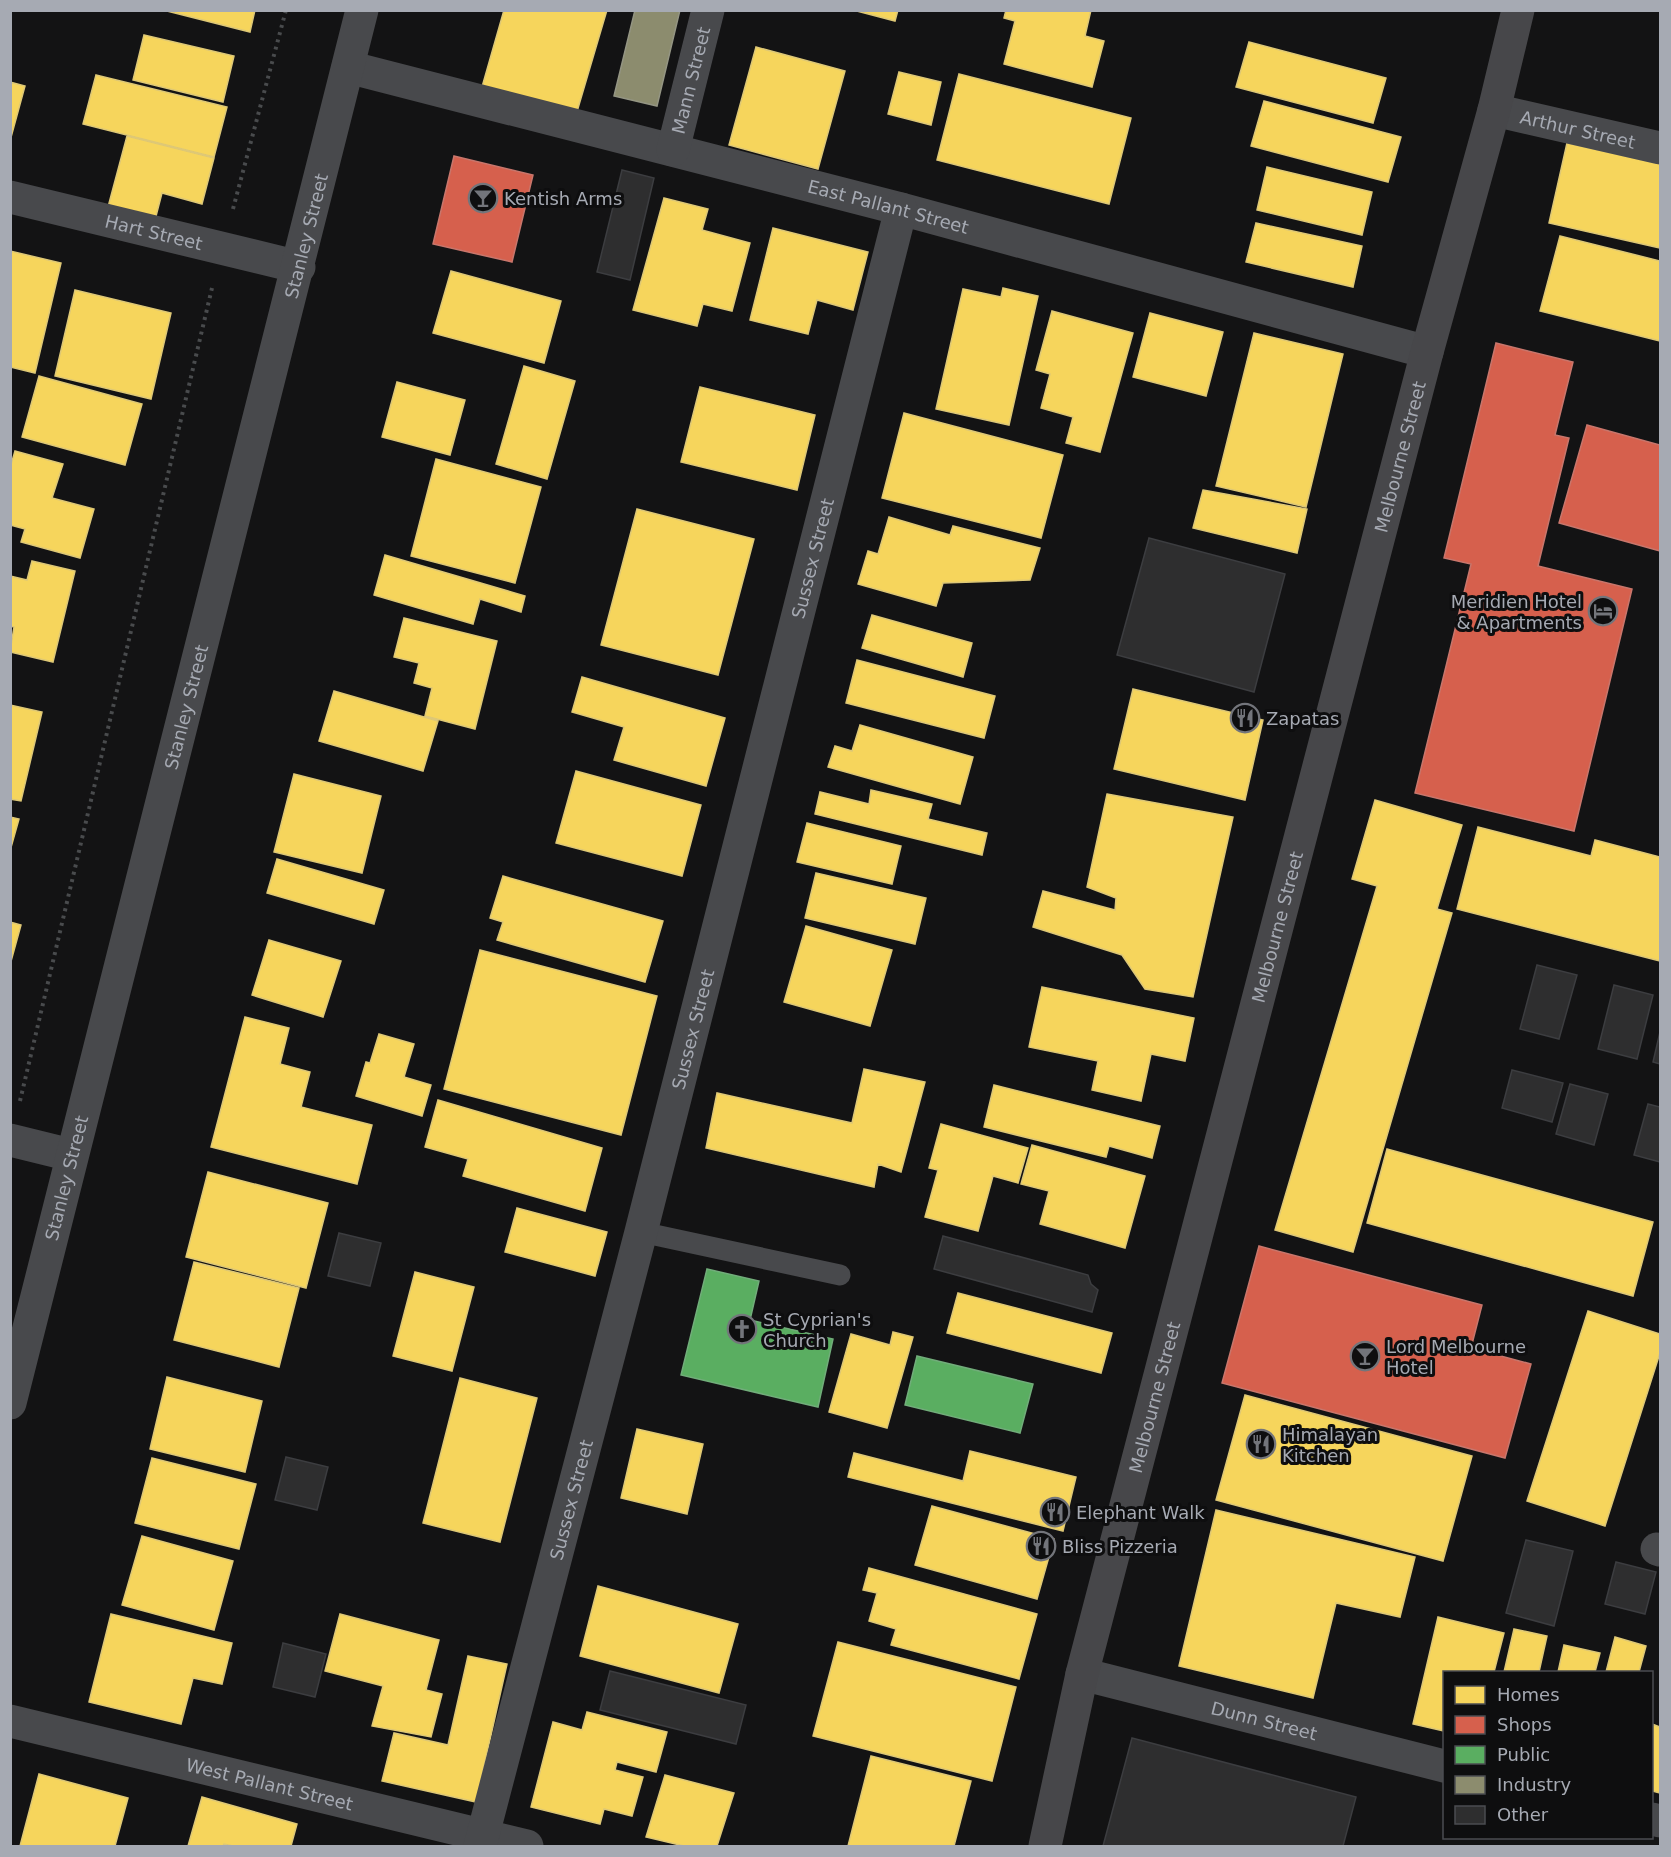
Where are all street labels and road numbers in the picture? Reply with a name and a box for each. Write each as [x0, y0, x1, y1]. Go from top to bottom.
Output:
street label: Mann Street [667, 24, 714, 136]
street label: Arthur Street [1518, 106, 1637, 153]
street label: Stanley Street [280, 171, 332, 301]
street label: East Pallant Street [806, 175, 971, 237]
street label: Hart Street [103, 210, 205, 254]
street label: Melbourne Street [1370, 379, 1429, 535]
street label: Sussex Street [787, 496, 838, 621]
street label: Stanley Street [160, 642, 212, 772]
street label: Melbourne Street [1247, 849, 1307, 1005]
street label: Sussex Street [667, 967, 718, 1092]
street label: Stanley Street [40, 1113, 92, 1243]
street label: Melbourne Street [1124, 1319, 1184, 1475]
street label: Sussex Street [545, 1437, 597, 1562]
street label: Dunn Street [1209, 1697, 1319, 1744]
street label: West Pallant Street [184, 1753, 355, 1814]

